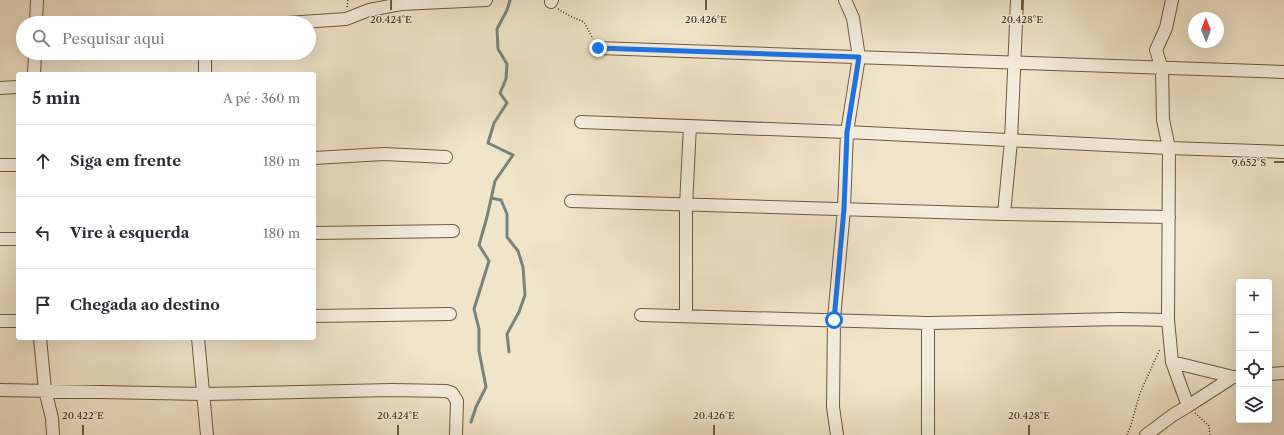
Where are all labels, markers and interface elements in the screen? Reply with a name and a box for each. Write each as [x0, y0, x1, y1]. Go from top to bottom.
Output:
north arrow [1188, 12, 1224, 48]
text: 20.424°E [370, 13, 412, 26]
text: 20.426°E [685, 13, 727, 26]
text: 20.428°E [1001, 13, 1043, 26]
search box [16, 16, 316, 60]
icon: search [30, 27, 52, 49]
text: Pesquisar aqui [62, 29, 165, 48]
route end [589, 39, 607, 57]
text: 5 min [32, 88, 80, 108]
text: A pé · 360 m [223, 90, 300, 106]
icon: ahead [32, 150, 54, 172]
text: Siga em frente [70, 151, 181, 170]
text: 180 m [263, 153, 300, 169]
text: 9.652°S [1232, 156, 1266, 169]
icon: left [32, 222, 54, 244]
text: Vire à esquerda [70, 223, 189, 242]
text: 180 m [263, 225, 300, 241]
map controls [1236, 279, 1272, 423]
button: + [1236, 279, 1272, 315]
icon: arrive [32, 294, 54, 316]
text: Chegada ao destino [70, 295, 220, 314]
route start [825, 311, 843, 329]
button: − [1236, 315, 1272, 351]
button: locate [1236, 351, 1272, 387]
button: layers [1236, 387, 1272, 423]
text: 20.422°E [62, 409, 104, 422]
text: 20.424°E [377, 409, 419, 422]
text: 20.426°E [693, 409, 735, 422]
text: 20.428°E [1008, 409, 1050, 422]

